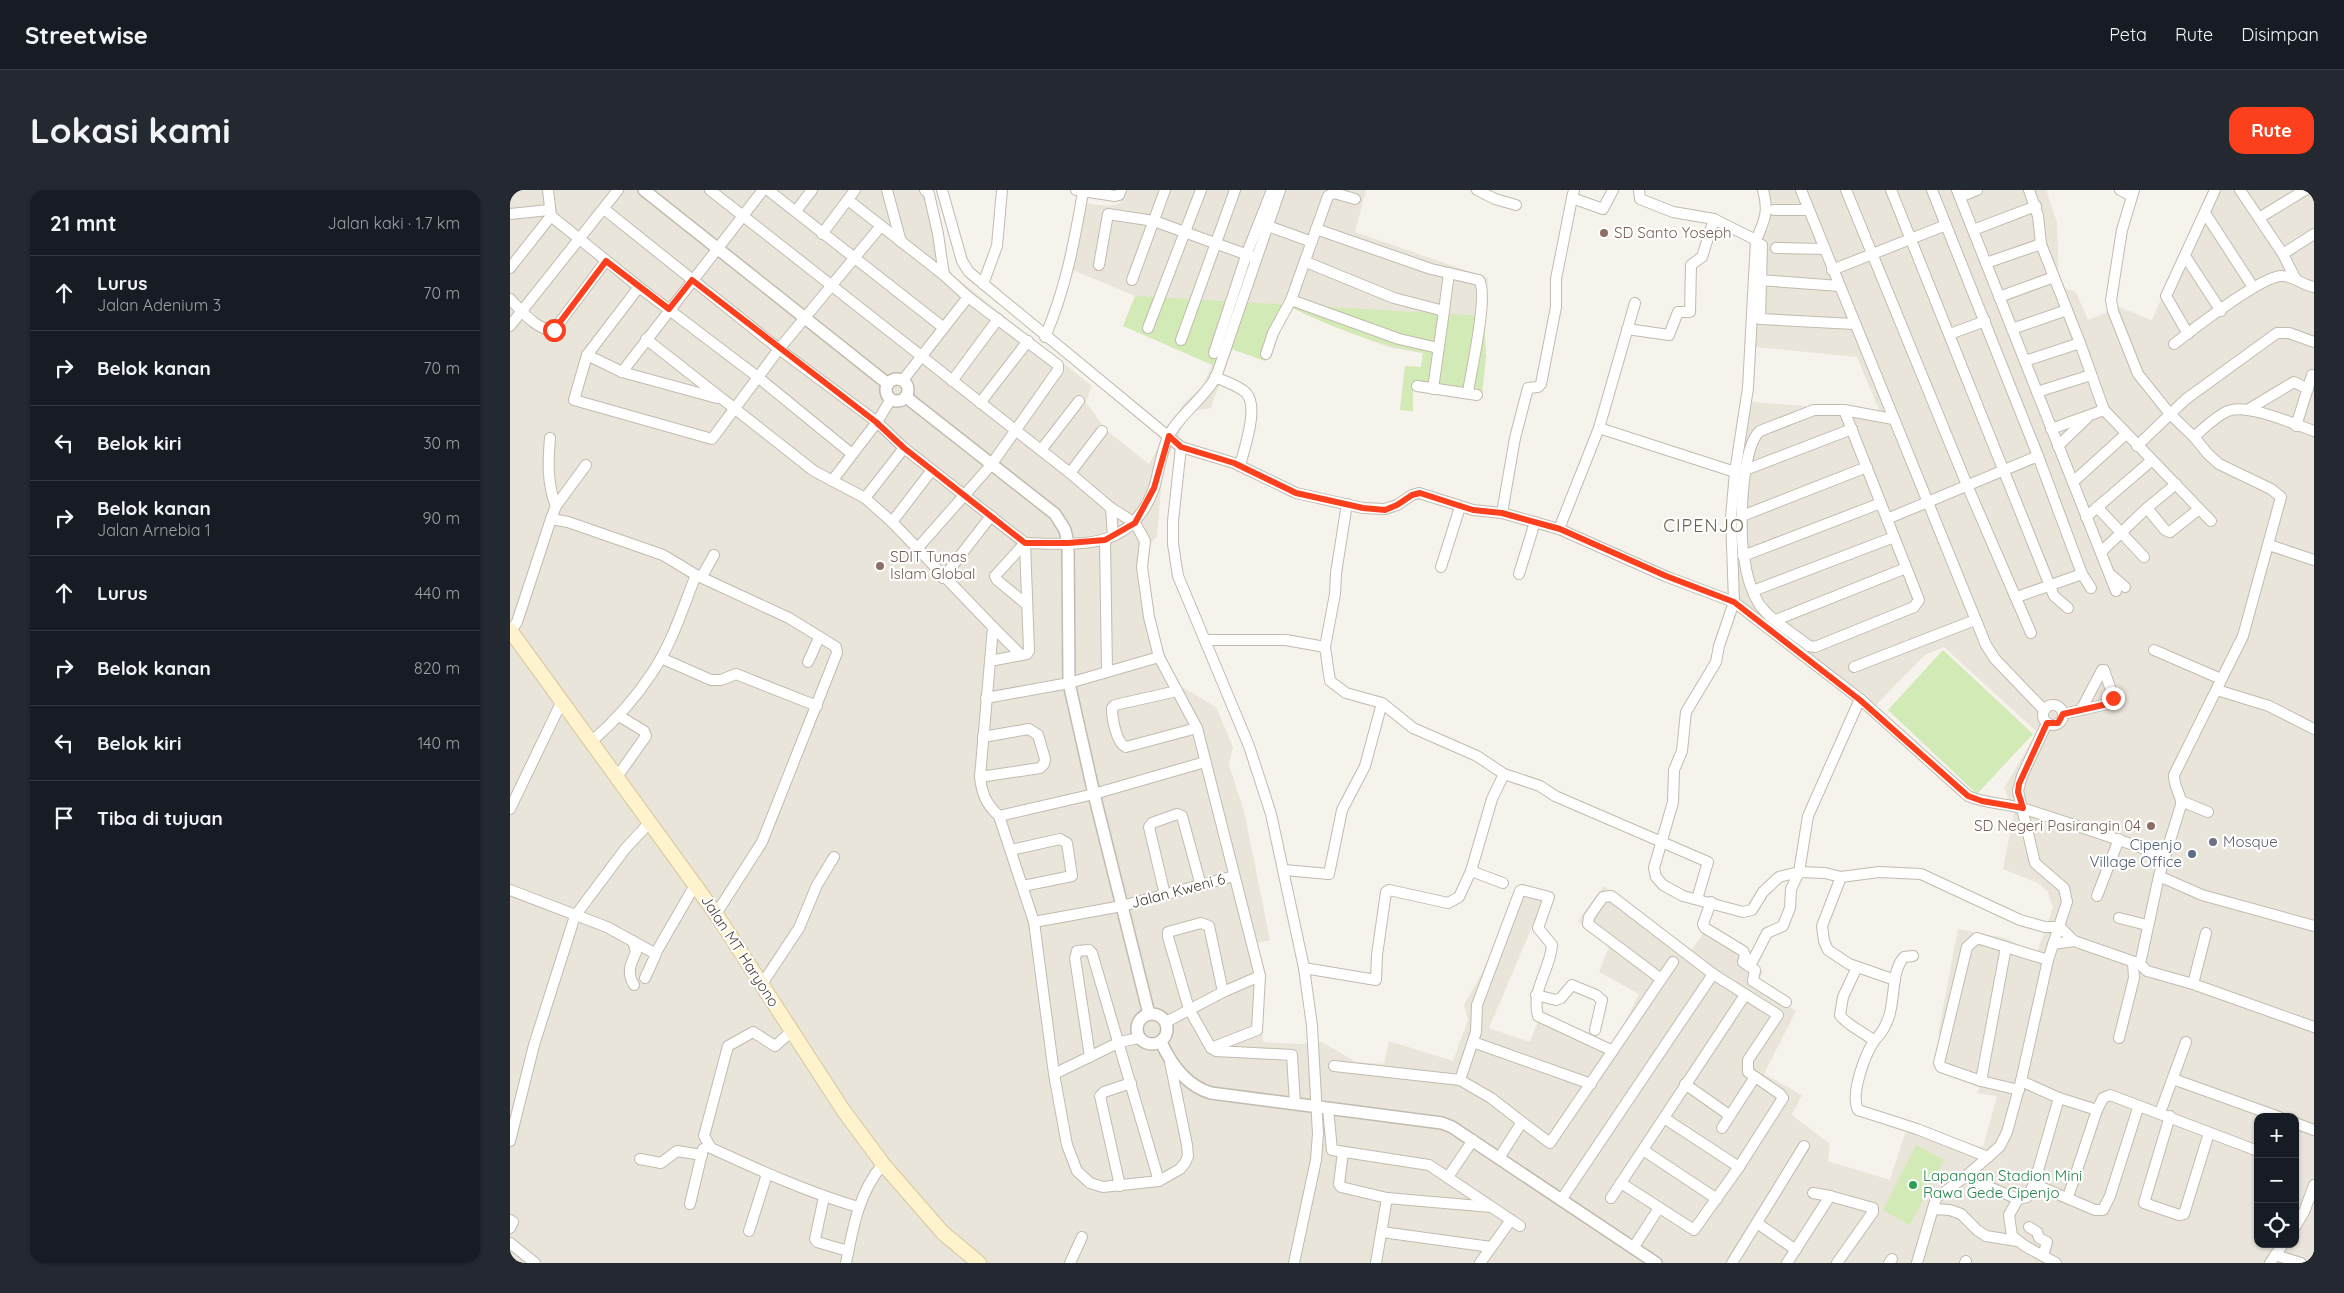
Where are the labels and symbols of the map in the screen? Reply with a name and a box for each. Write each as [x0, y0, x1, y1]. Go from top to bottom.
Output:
place label: SD Santo Yoseph [1614, 223, 1732, 242]
marker: SD Santo Yoseph [1598, 227, 1610, 239]
route start [543, 319, 566, 342]
district label: CIPENJO [1663, 514, 1745, 537]
place label: SDIT Tunas Islam Global [890, 547, 976, 583]
marker: SDIT Tunas Islam Global [874, 560, 886, 572]
route end [2102, 687, 2125, 710]
place label: SD Negeri Pasirangin 04 [1974, 816, 2141, 835]
marker: SD Negeri Pasirangin 04 [2145, 820, 2157, 832]
place label: Mosque [2223, 832, 2278, 851]
place label: Cipenjo Village Office [2089, 835, 2182, 871]
marker: Mosque [2207, 836, 2219, 848]
marker: Cipenjo Village Office [2186, 848, 2198, 860]
street label: Jalan Kweni 6 [1129, 869, 1227, 912]
street label: Jalan MT Haryono [697, 891, 784, 1010]
place label: Lapangan Stadion Mini Rawa Gede Cipenjo [1923, 1166, 2082, 1202]
marker: Lapangan Stadion Mini Rawa Gede Cipenjo [1907, 1179, 1919, 1191]

